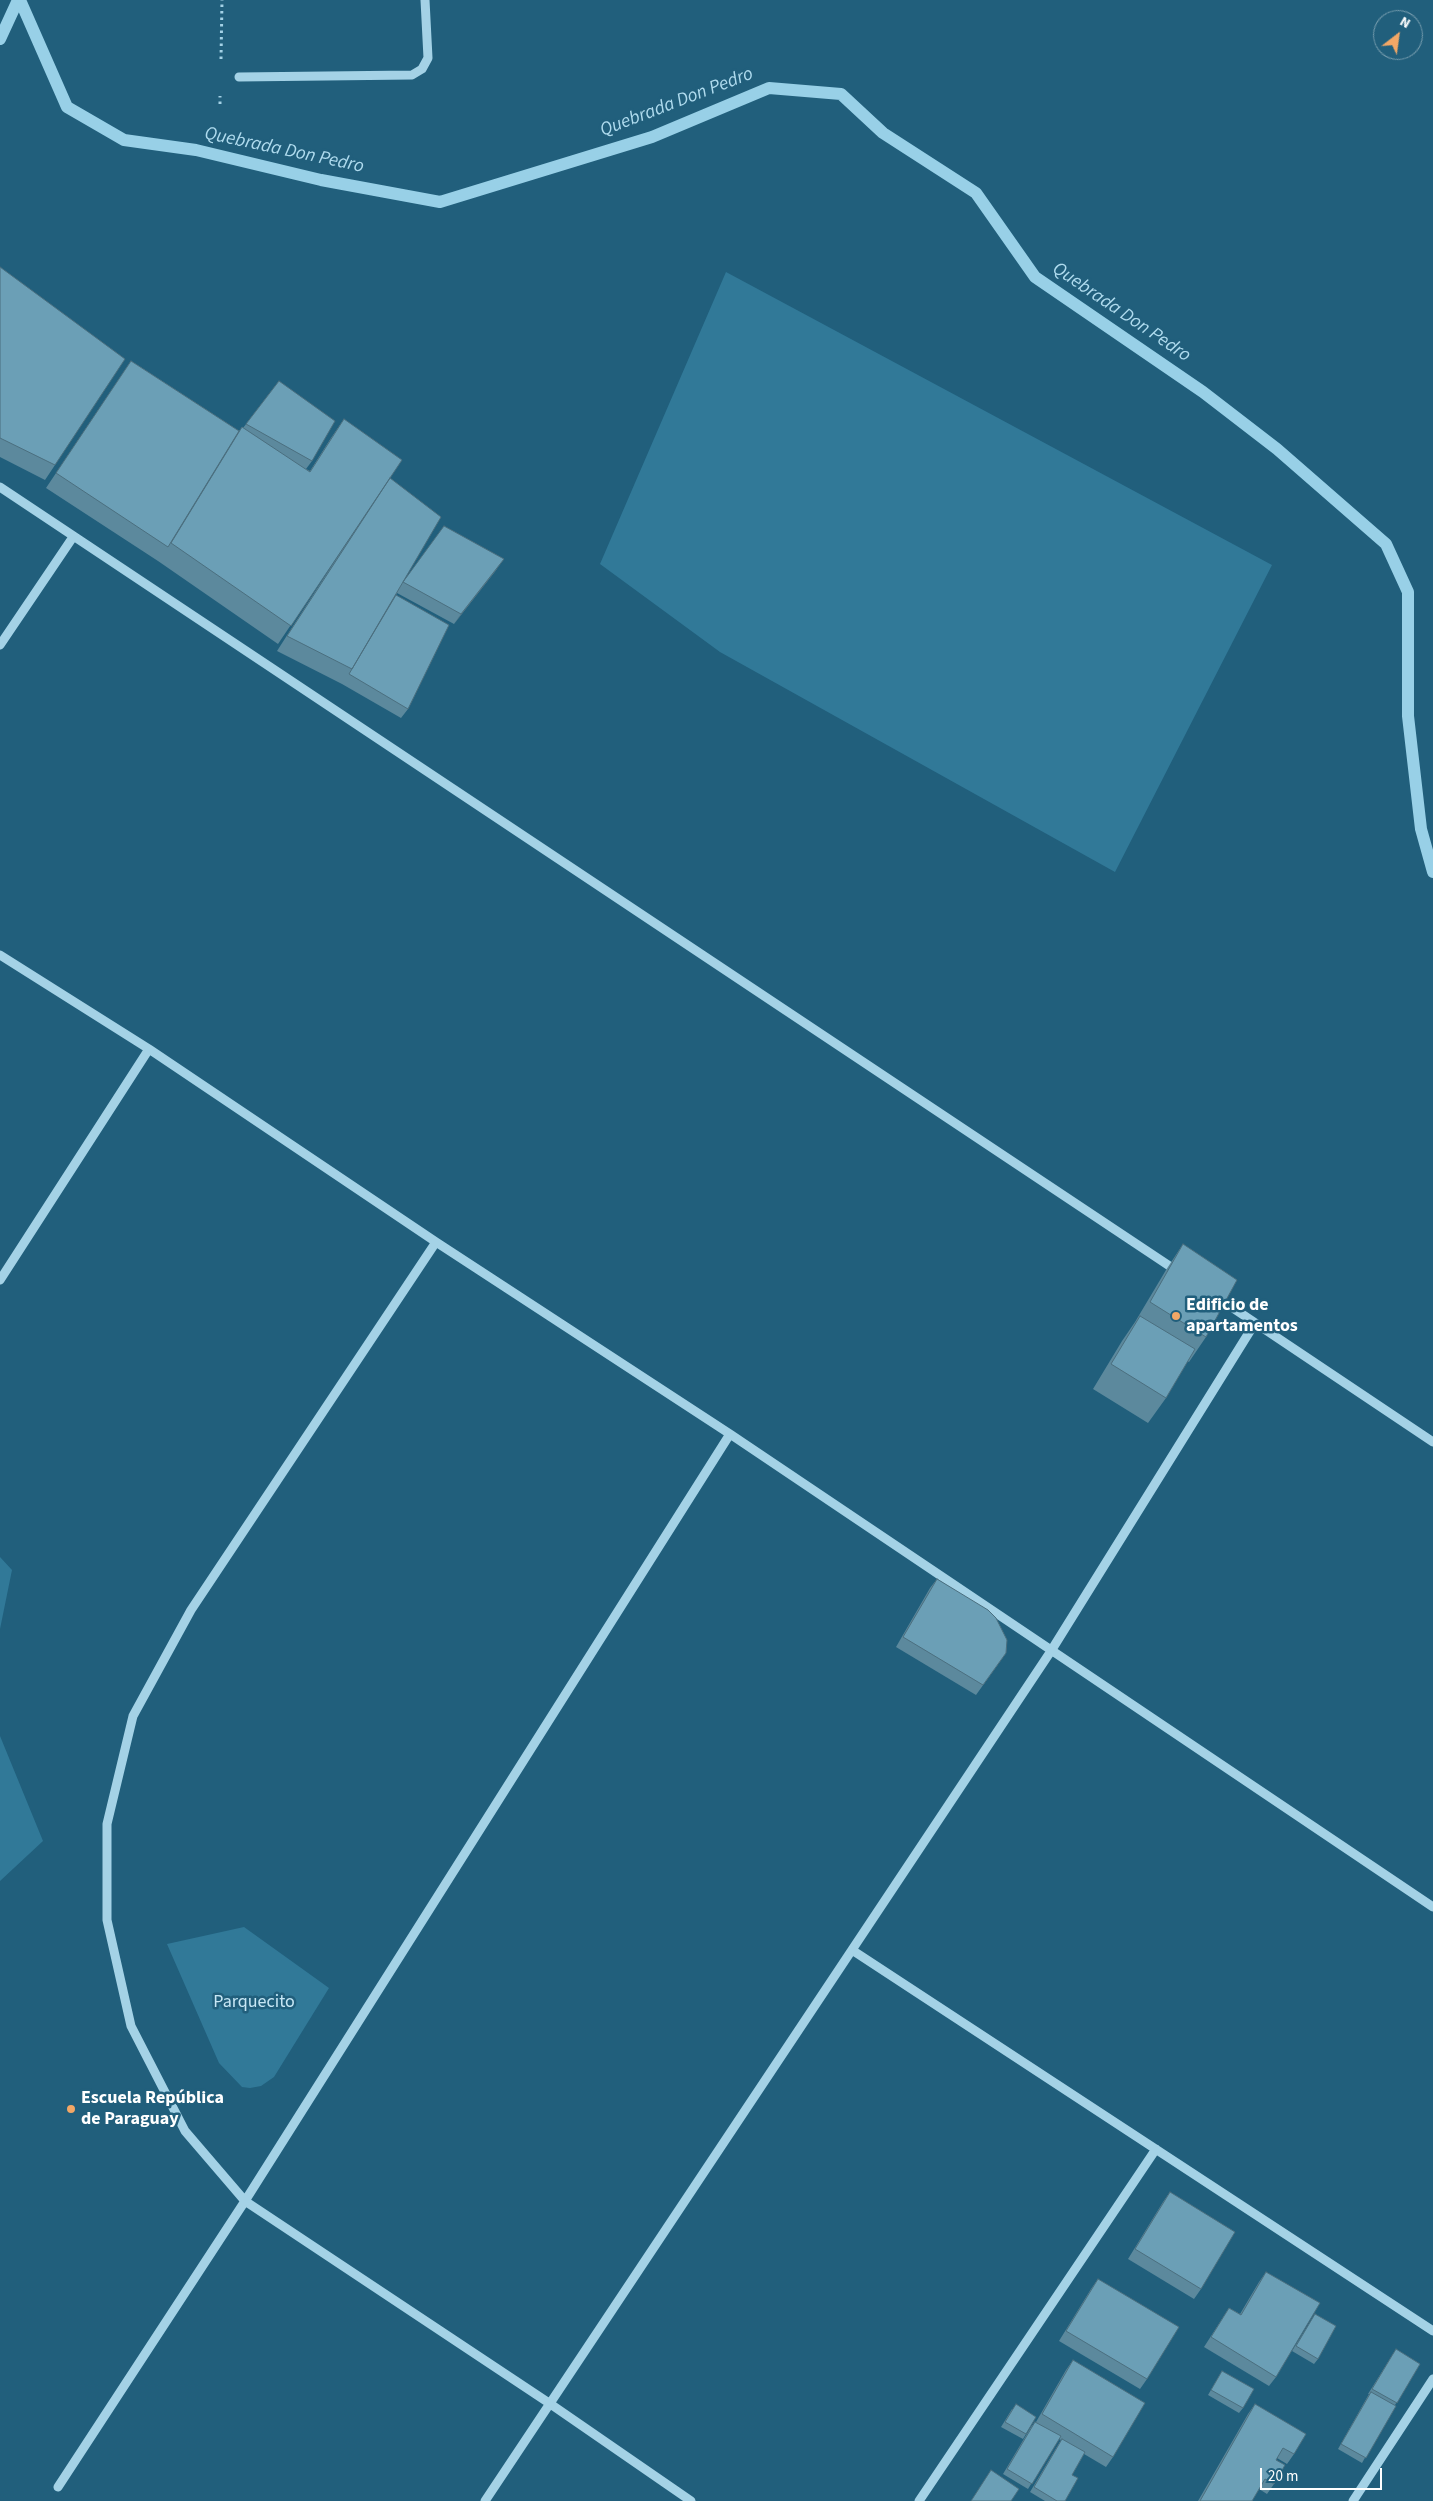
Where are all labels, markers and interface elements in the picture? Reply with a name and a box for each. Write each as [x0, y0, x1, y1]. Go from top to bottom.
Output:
north arrow [1373, 10, 1423, 60]
text: N [1396, 12, 1414, 34]
water label: Quebrada Don Pedro [597, 63, 757, 143]
water label: Quebrada Don Pedro [202, 123, 366, 179]
water label: Quebrada Don Pedro [1047, 258, 1195, 368]
place label: Edificio de apartamentos [1186, 1295, 1298, 1338]
marker: Edificio de apartamentos [1170, 1310, 1182, 1322]
park label: Parquecito [213, 1992, 295, 2014]
place label: Escuela República de Paraguay [81, 2088, 224, 2130]
marker: Escuela República de Paraguay [65, 2103, 77, 2115]
scale bar [1263, 2458, 1386, 2490]
text: 20 m [1268, 2466, 1298, 2487]

